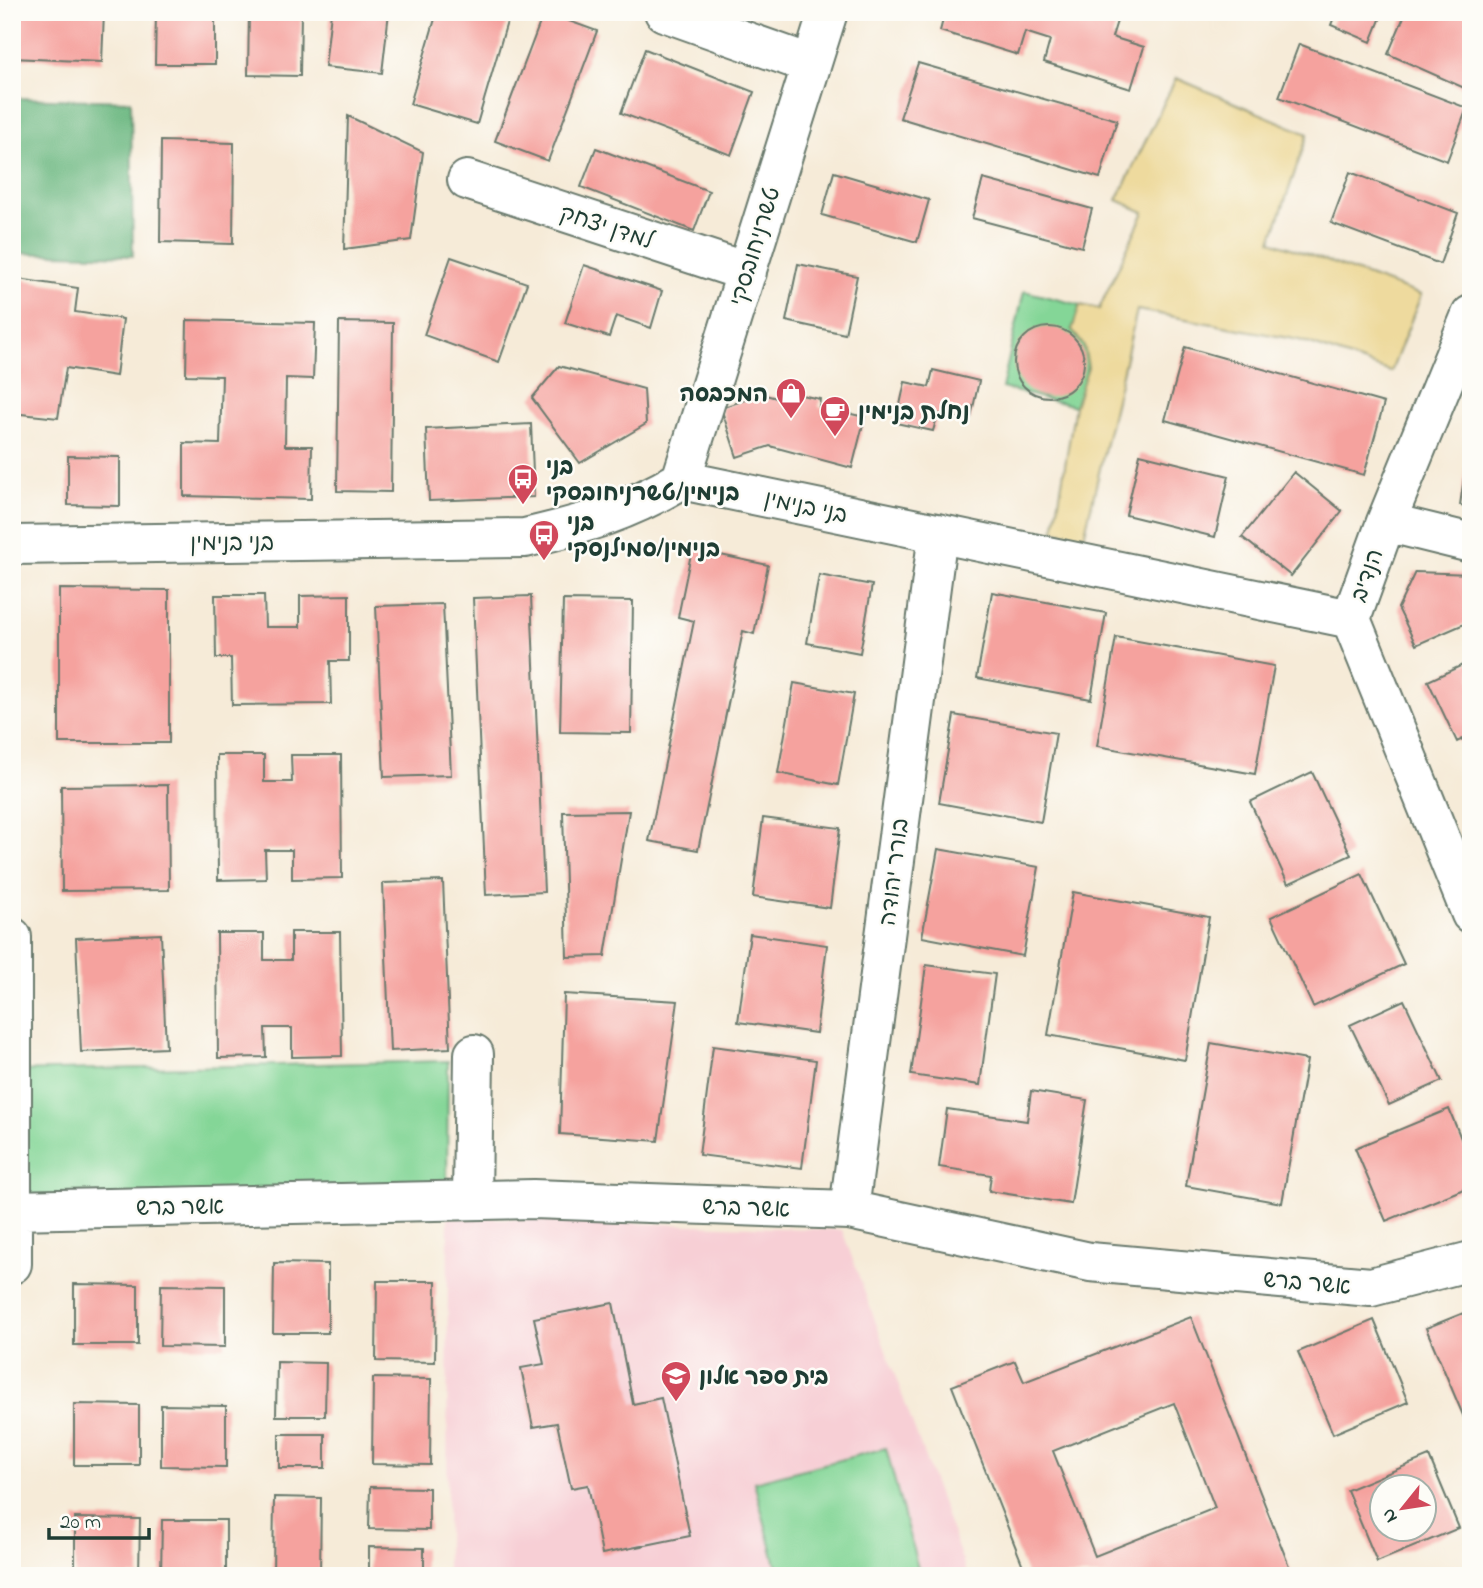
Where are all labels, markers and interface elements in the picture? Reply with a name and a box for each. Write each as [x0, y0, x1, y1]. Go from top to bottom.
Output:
street label: טשרניחובסקי [723, 183, 790, 311]
street label: למדן יצחק [555, 198, 659, 260]
shop icon: המכבסה [774, 376, 808, 420]
place label: המכבסה [680, 379, 768, 412]
cafe icon: נחלת בנימין [818, 394, 852, 438]
place label: נחלת בנימין [858, 397, 970, 430]
place label: בני בנימין/טשרניחובסקי [546, 452, 740, 511]
bus stop icon: בני בנימין/טשרניחובסקי [506, 462, 540, 506]
street label: בני בנימין [761, 484, 850, 533]
place label: בני בנימין/סמילנסקי [567, 508, 720, 567]
bus stop icon: בני בנימין/סמילנסקי [527, 518, 561, 562]
street label: בני בנימין [190, 528, 274, 561]
street label: הנדיב [1344, 545, 1393, 607]
street label: בורר יהודה [872, 816, 918, 928]
street label: אשר ברש [136, 1191, 224, 1226]
street label: אשר ברש [701, 1191, 791, 1228]
street label: אשר ברש [1261, 1264, 1352, 1305]
school or university icon: בית ספר אלון [659, 1359, 693, 1403]
place label: בית ספר אלון [699, 1362, 829, 1395]
north arrow [1368, 1472, 1438, 1542]
scale bar [49, 1497, 149, 1541]
text: N [1375, 1503, 1405, 1528]
text: 20 m [60, 1508, 101, 1538]

